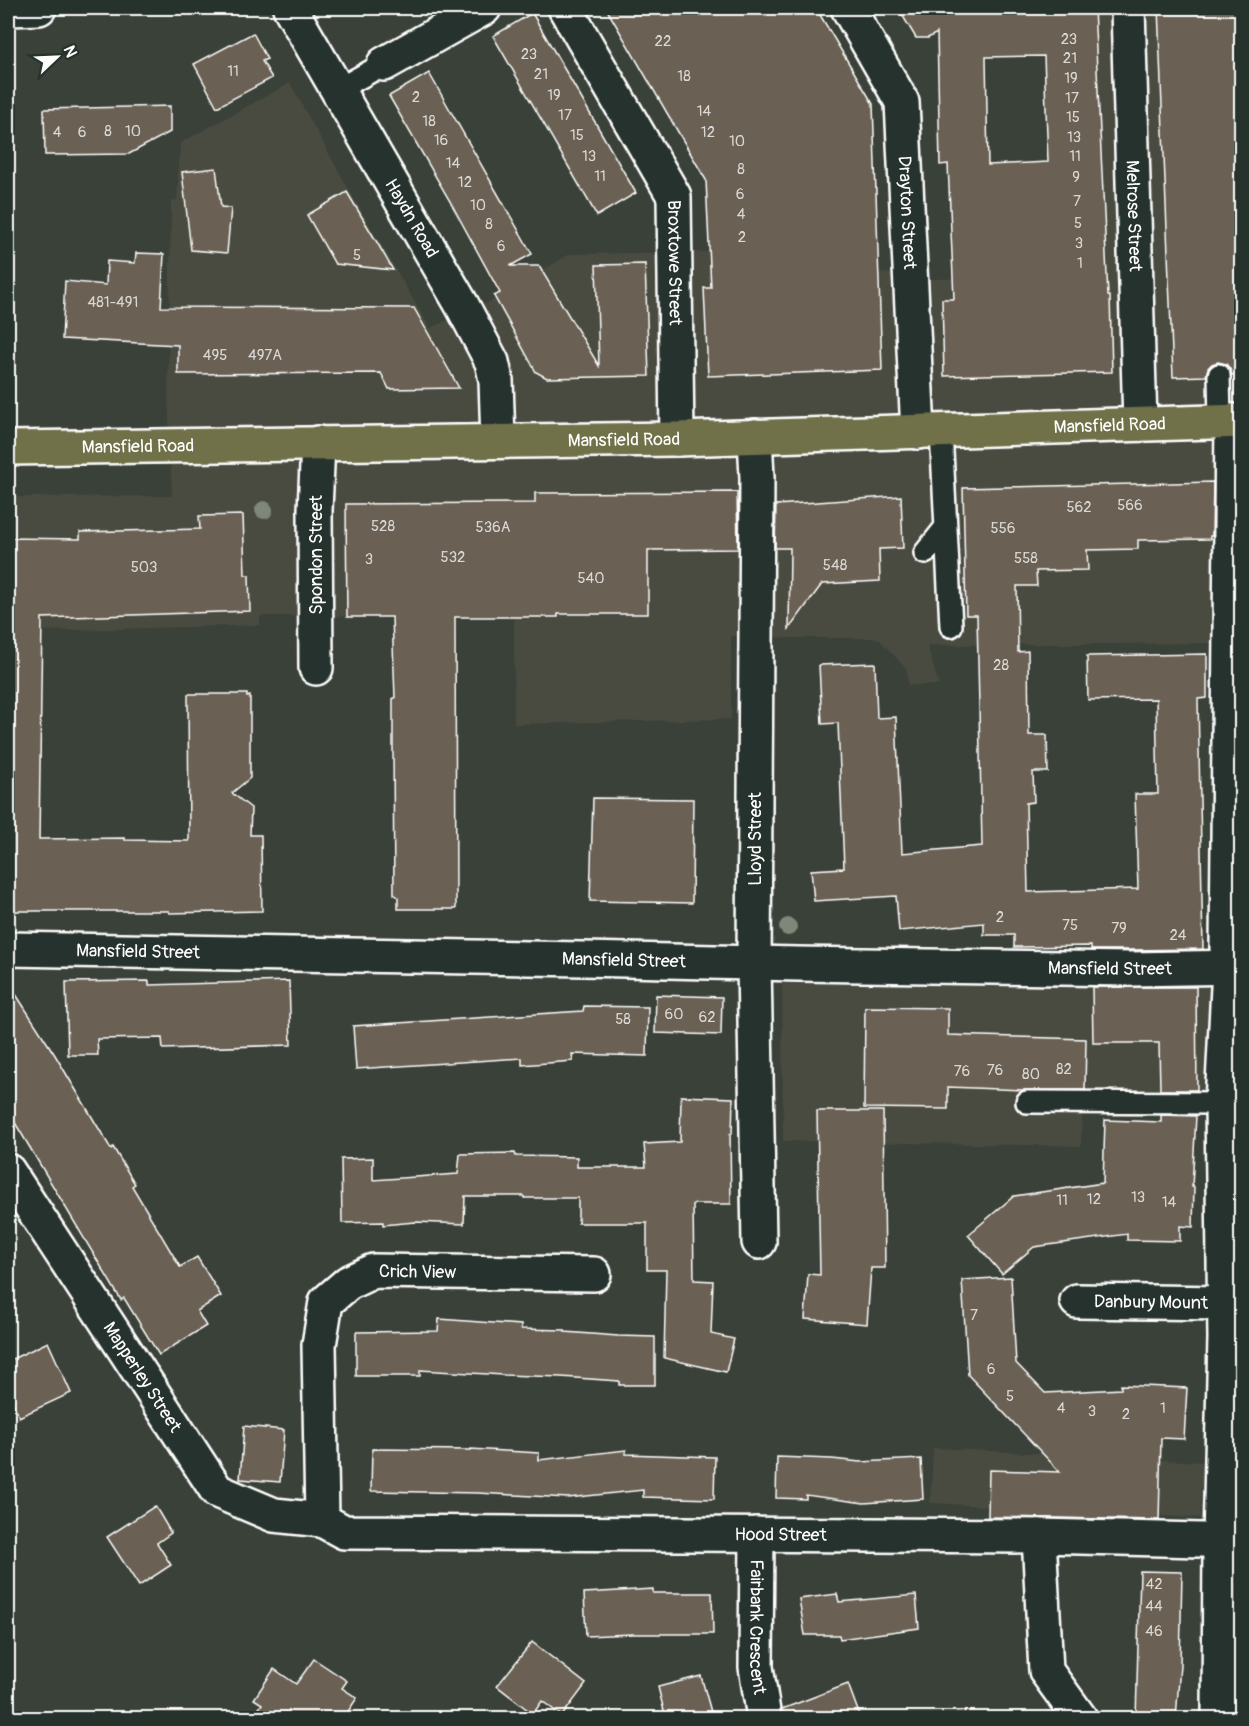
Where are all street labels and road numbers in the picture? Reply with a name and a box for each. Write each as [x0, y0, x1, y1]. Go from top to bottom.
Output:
street label: Drayton Street [893, 155, 921, 270]
street label: Melrose Street [1120, 160, 1147, 273]
street label: Haydn Road [379, 175, 443, 262]
street label: Broxtowe Street [662, 200, 687, 326]
street label: Mansfield Road [1053, 412, 1166, 439]
street label: Mansfield Road [568, 428, 680, 452]
street label: Mansfield Road [82, 434, 194, 459]
street label: Spondon Street [305, 495, 328, 615]
street label: Lloyd Street [744, 792, 767, 886]
street label: Mansfield Street [76, 939, 201, 964]
street label: Mansfield Street [562, 948, 687, 973]
street label: Mansfield Street [1048, 957, 1173, 981]
street label: Crich View [379, 1260, 456, 1284]
street label: Danbury Mount [1094, 1290, 1209, 1315]
street label: Mapperley Street [98, 1318, 187, 1437]
street label: Hood Street [734, 1523, 828, 1547]
street label: Fairbank Crescent [744, 1559, 771, 1697]

